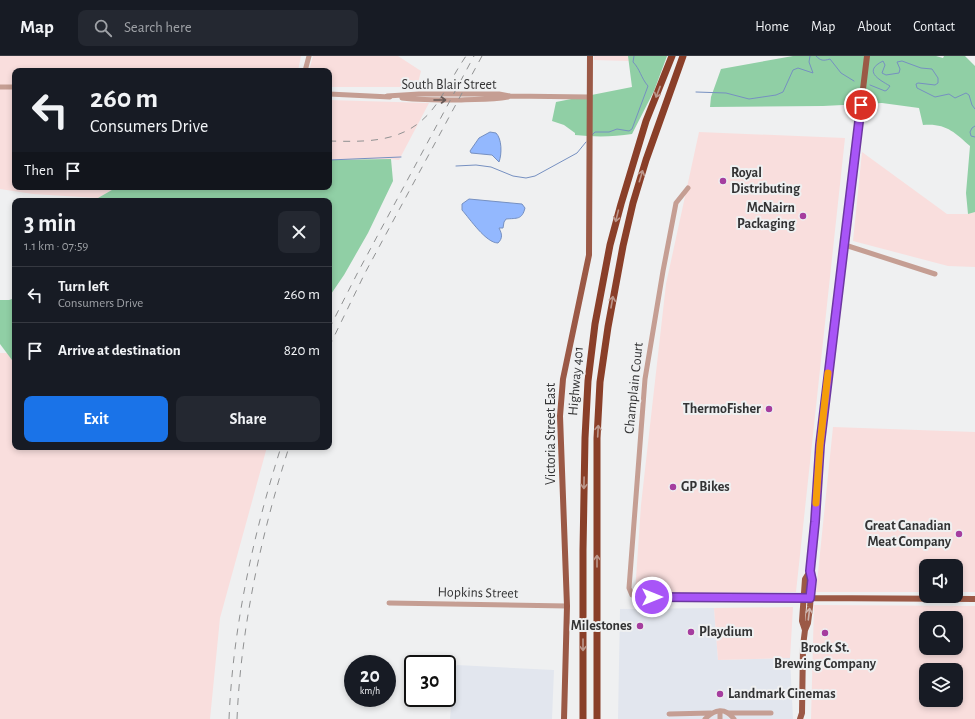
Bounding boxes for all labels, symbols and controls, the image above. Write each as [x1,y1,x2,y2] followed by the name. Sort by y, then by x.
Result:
[78,10,358,46] search box
[92,17,114,39] icon: search
[20,18,54,37] text: Map
[124,20,192,35] text: Search here
[755,20,789,34] text: Home
[811,20,835,34] text: Map
[857,20,891,34] text: About
[913,20,955,34] text: Contact
[401,78,497,92] street label: South Blair Street
[24,84,76,136] icon: left
[90,85,158,113] text: 260 m
[653,86,661,98] one-way arrow
[844,88,878,122] pin
[850,94,872,116] icon: arrive
[433,96,446,104] one-way arrow
[90,118,208,136] text: Consumers Drive
[62,160,84,182] icon: arrive
[24,163,54,178] text: Then
[731,166,801,196] place label: Royal Distributing
[638,169,645,182] one-way arrow
[718,176,728,186] marker: Royal Distributing
[737,201,796,231] place label: McNairn Packaging
[613,209,621,222] one-way arrow
[278,211,320,253] button: close
[798,211,808,221] marker: McNairn Packaging
[24,212,76,236] text: 3 min
[24,240,88,253] text: 1.1 km · 07:59
[58,279,109,294] text: Turn left
[24,284,46,306] icon: left
[284,287,320,302] text: 260 m
[609,296,617,309] one-way arrow
[58,297,143,310] text: Consumers Drive
[24,340,46,362] icon: arrive
[622,341,646,434] street label: Champlain Court
[58,343,181,358] text: Arrive at destination
[284,343,320,358] text: 820 m
[566,346,586,416] street label: Highway 401
[544,382,558,485] street label: Victoria Street East
[24,396,168,442] button: Exit
[176,396,320,442] button: Share
[683,402,761,416] place label: ThermoFisher
[764,404,774,414] marker: ThermoFisher
[594,425,601,438] one-way arrow
[580,476,588,489] one-way arrow
[681,480,730,494] place label: GP Bikes
[668,482,678,492] marker: GP Bikes
[865,519,952,549] place label: Great Canadian Meat Company
[954,529,964,539] marker: Great Canadian Meat Company
[593,555,601,568] one-way arrow
[919,559,963,707] map controls
[919,559,963,603] button: sound
[631,576,673,618] position arrow
[438,585,519,601] street label: Hopkins Street
[805,608,813,621] one-way arrow
[919,611,963,655] button: search
[571,619,632,633] place label: Milestones
[635,621,645,631] marker: Milestones
[699,625,753,639] place label: Playdium
[686,627,696,637] marker: Playdium
[820,628,830,638] marker: Brock St. Brewing Company
[579,638,587,651] one-way arrow
[774,641,877,671] place label: Brock St. Brewing Company
[404,655,456,707] speed limit sign: 30
[919,663,963,707] button: layers
[360,666,380,686] text: 20
[360,686,380,696] text: km/h
[728,687,836,701] place label: Landmark Cinemas
[715,689,725,699] marker: Landmark Cinemas

